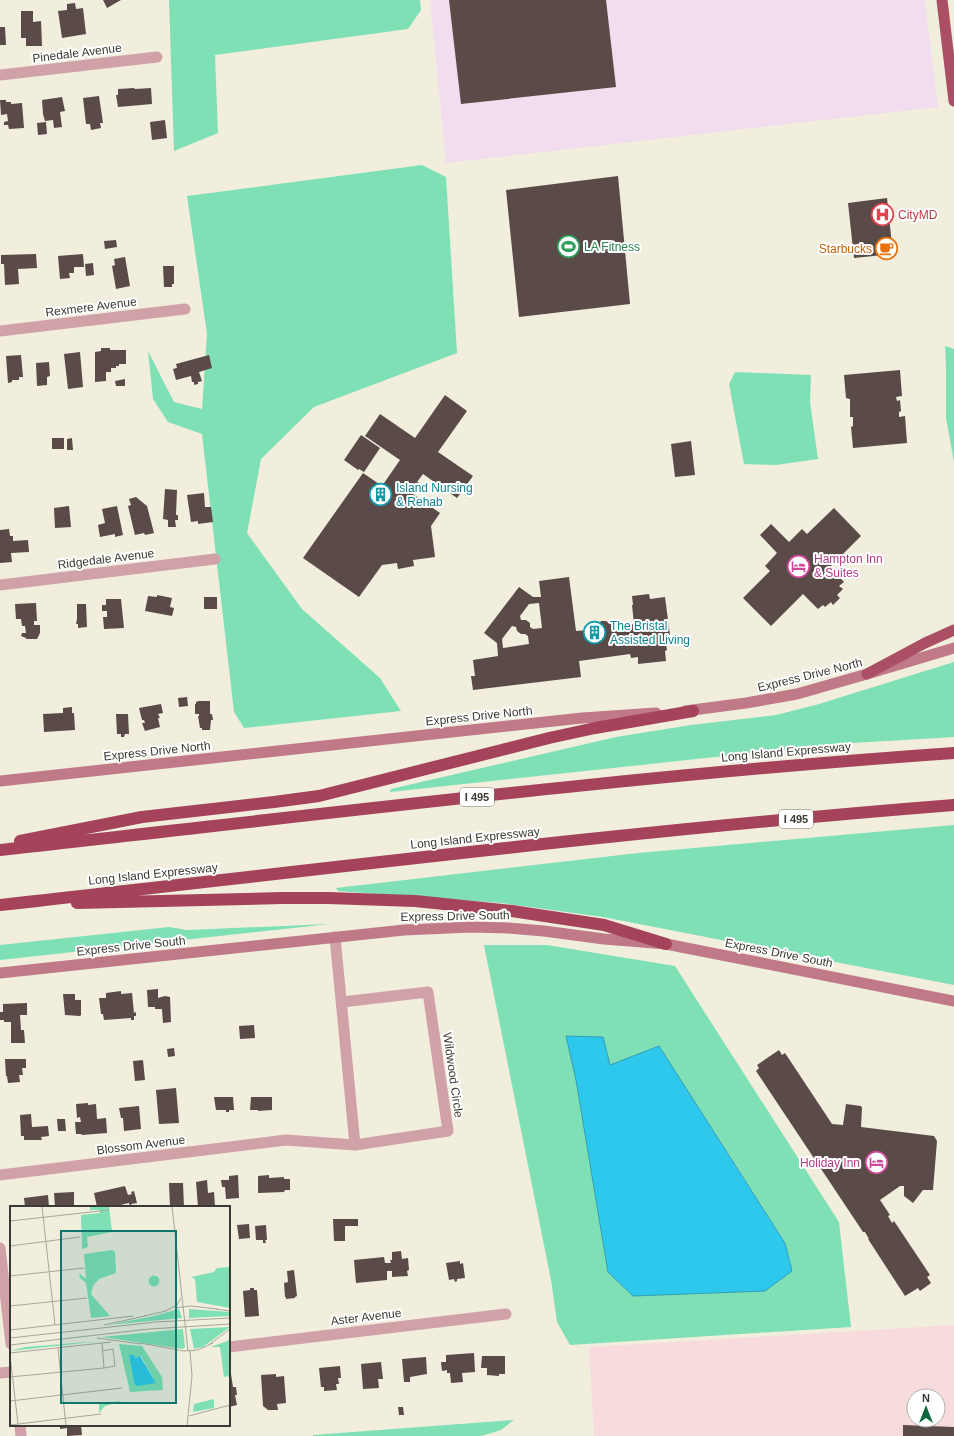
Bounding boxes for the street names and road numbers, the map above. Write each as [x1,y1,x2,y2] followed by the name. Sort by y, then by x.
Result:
[32,41,123,65] street label: Pinedale Avenue
[45,294,138,320] street label: Rexmere Avenue
[57,546,155,572] street label: Ridgedale Avenue
[756,655,864,695] street label: Express Drive North
[425,703,533,729] street label: Express Drive North
[103,738,211,764] street label: Express Drive North
[721,739,851,765] street label: Long Island Expressway
[460,788,494,806] road number: I 495
[779,810,813,828] road number: I 495
[410,824,540,852] street label: Long Island Expressway
[88,860,218,888] street label: Long Island Expressway
[400,908,510,924] street label: Express Drive South
[76,933,186,959] street label: Express Drive South
[724,936,834,970] street label: Express Drive South
[440,1031,466,1119] street label: Wildwood Circle
[96,1133,186,1157] street label: Blossom Avenue
[330,1306,402,1328] street label: Aster Avenue

